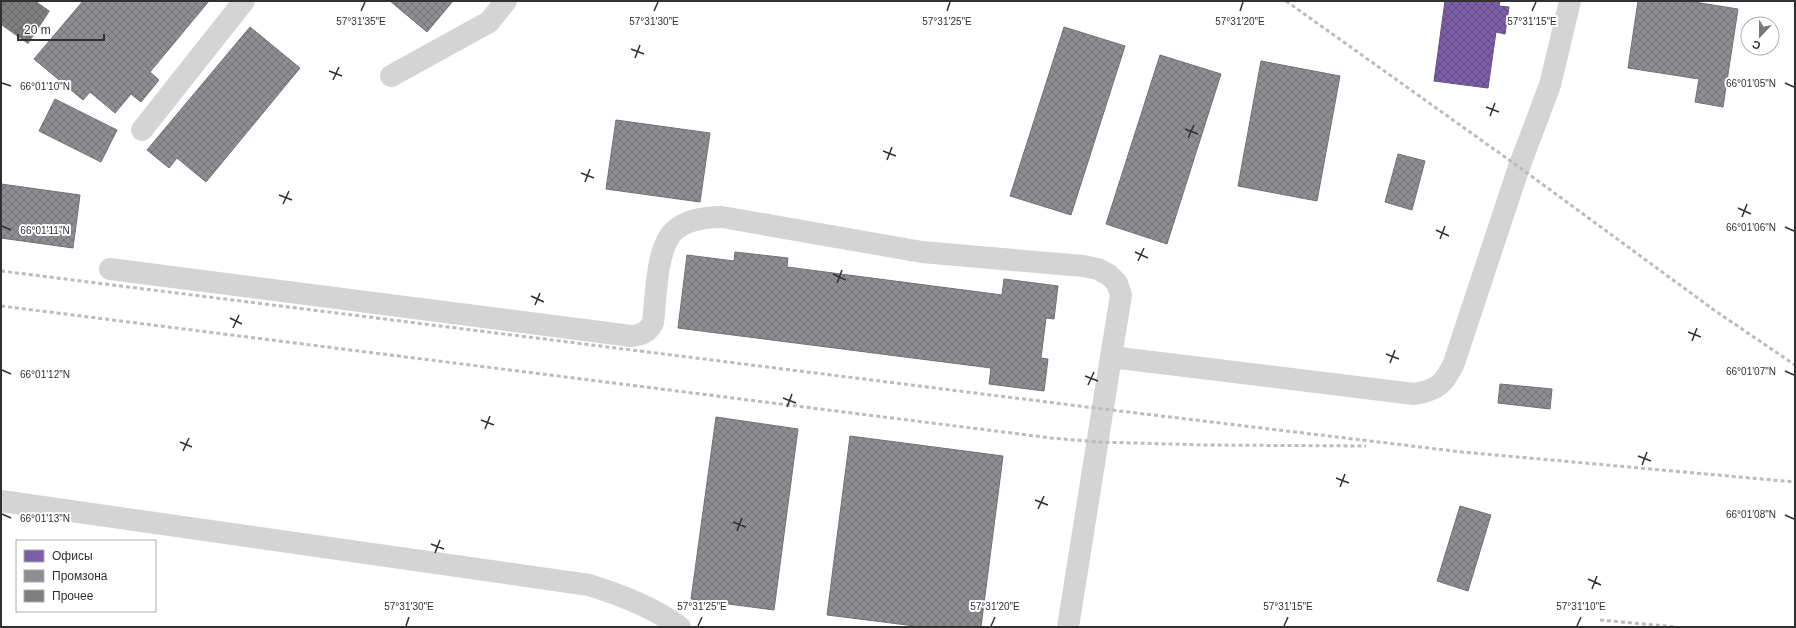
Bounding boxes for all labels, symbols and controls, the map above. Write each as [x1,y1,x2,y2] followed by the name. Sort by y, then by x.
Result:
[18,16,104,42] scale bar
[336,16,386,27] text: 57°31'35"E
[629,16,679,27] text: 57°31'30"E
[922,16,972,27] text: 57°31'25"E
[1215,16,1265,27] text: 57°31'20"E
[1507,16,1557,27] text: 57°31'15"E
[1740,16,1780,56] north arrow
[24,23,51,37] text: 20 m
[1750,38,1762,52] text: С
[1726,78,1776,89] text: 66°01'05"N
[20,81,70,92] text: 66°01'10"N
[1726,222,1776,233] text: 66°01'06"N
[20,225,70,236] text: 66°01'11"N
[1726,366,1776,377] text: 66°01'07"N
[20,369,70,380] text: 66°01'12"N
[1726,509,1776,520] text: 66°01'08"N
[20,513,70,524] text: 66°01'13"N
[16,540,156,612] legend
[52,549,93,563] text: Офисы
[52,569,108,583] text: Промзона
[52,589,94,603] text: Прочее
[384,601,434,612] text: 57°31'30"E
[677,601,727,612] text: 57°31'25"E
[970,601,1020,612] text: 57°31'20"E
[1263,601,1313,612] text: 57°31'15"E
[1556,601,1606,612] text: 57°31'10"E

